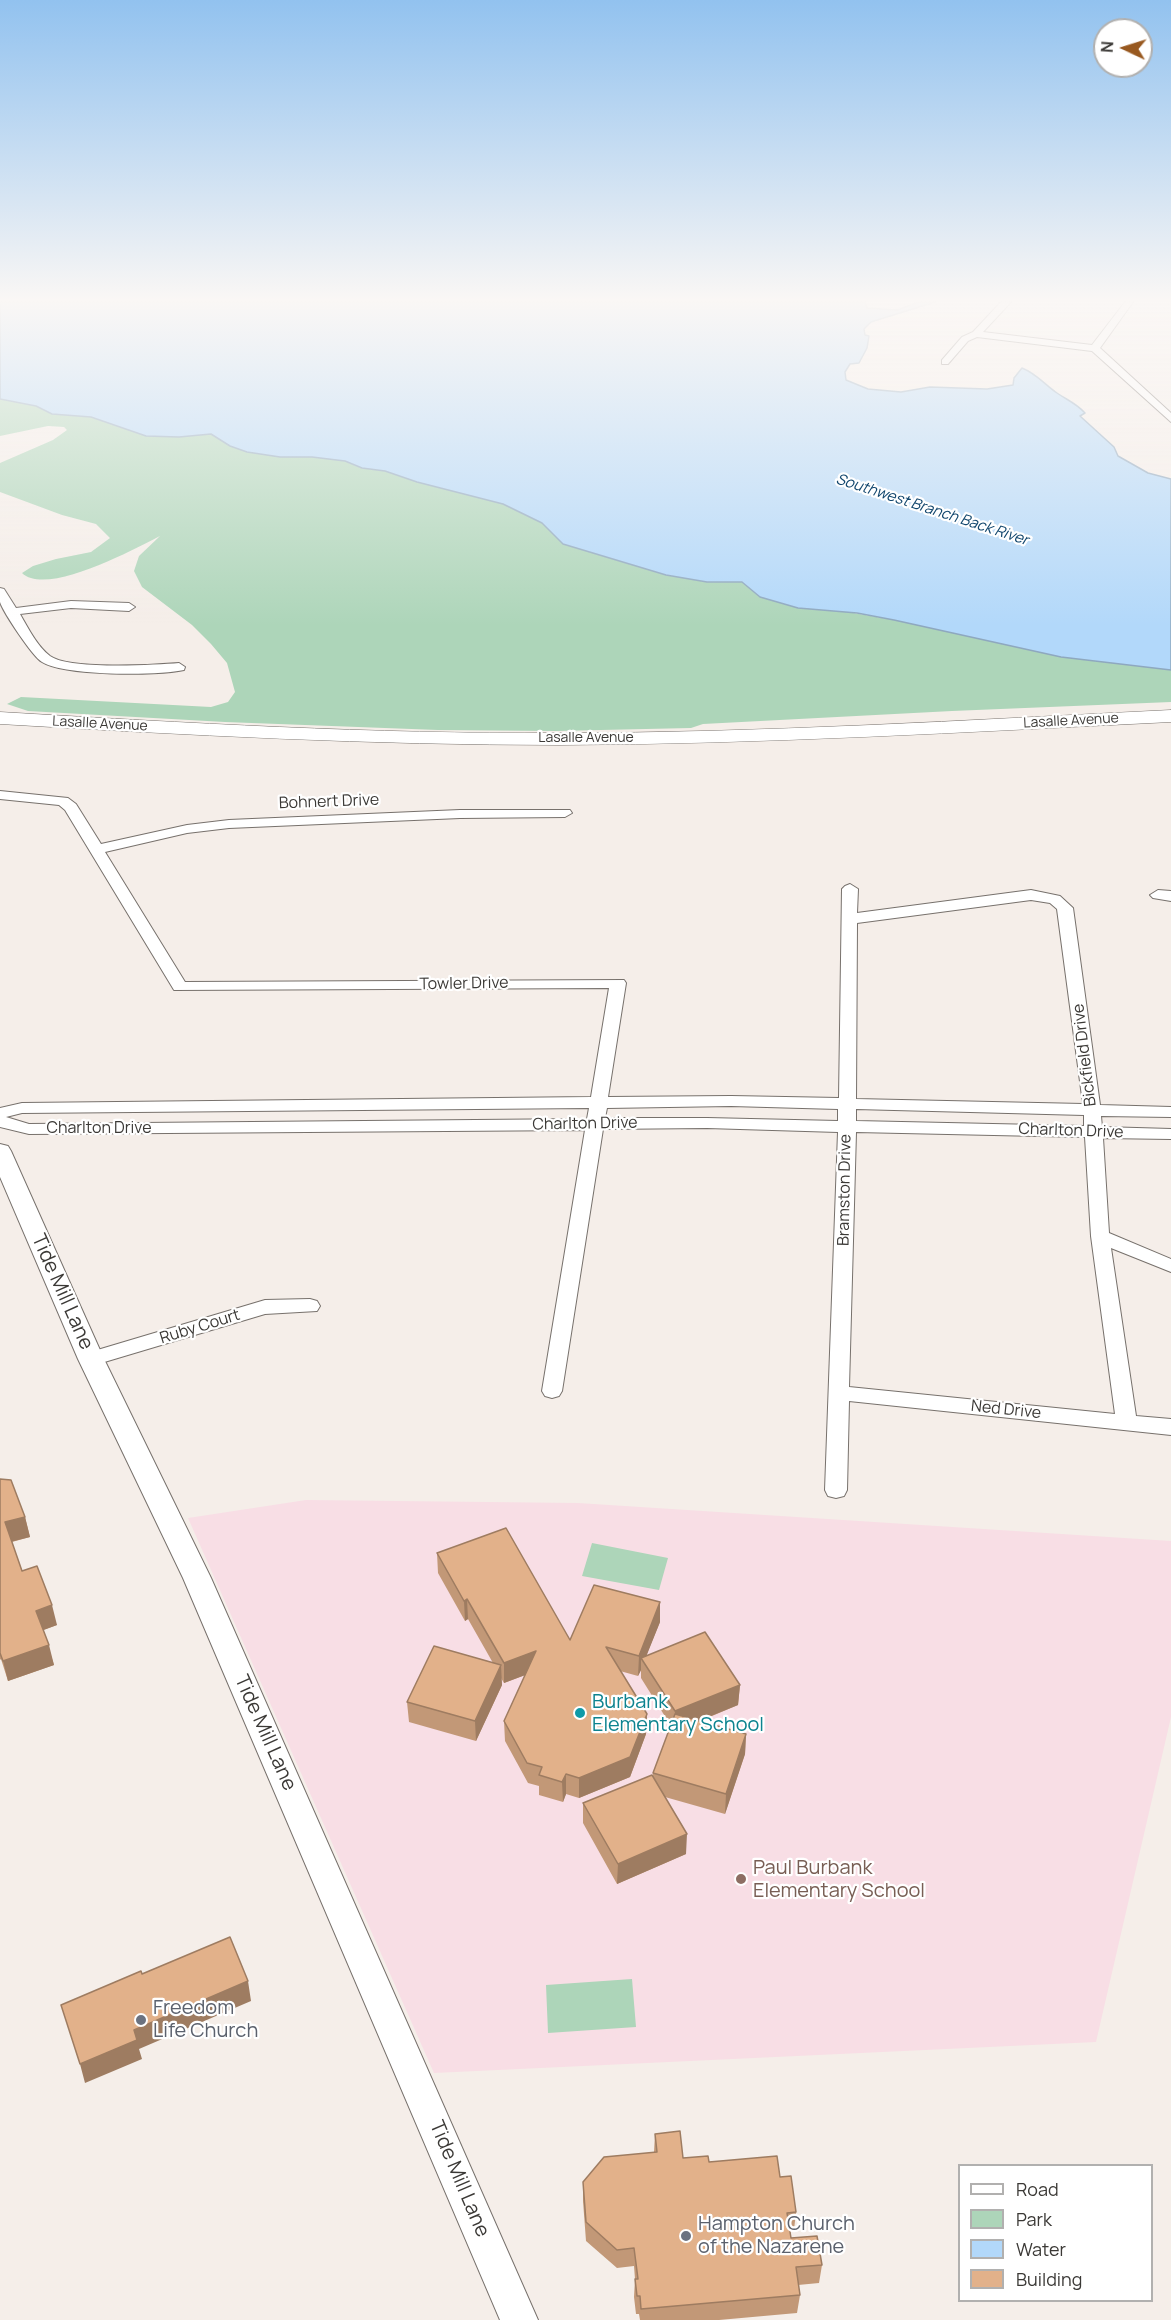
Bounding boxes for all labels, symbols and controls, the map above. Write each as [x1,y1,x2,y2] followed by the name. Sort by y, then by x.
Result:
[1093,18,1153,78] north arrow
[1096,40,1118,53] text: N
[834,470,1030,550] water label: Southwest Branch Back River
[1023,710,1119,732] street label: Lasalle Avenue
[52,713,148,735] street label: Lasalle Avenue
[538,730,634,746] street label: Lasalle Avenue
[279,791,379,813] street label: Bohnert Drive
[419,974,509,994] street label: Towler Drive
[1069,1003,1101,1107] street label: Bickfield Drive
[532,1113,638,1135] street label: Charlton Drive
[46,1119,152,1139] street label: Charlton Drive
[1018,1120,1124,1142] street label: Charlton Drive
[834,1134,856,1246] street label: Bramston Drive
[26,1231,98,1353] street label: Tide Mill Lane
[158,1306,242,1348] street label: Ruby Court
[970,1397,1042,1423] street label: Ned Drive
[229,1672,301,1794] street label: Tide Mill Lane
[592,1690,764,1737] place label: Burbank Elementary School
[573,1706,587,1720] marker: Burbank Elementary School
[753,1856,925,1903] place label: Paul Burbank Elementary School
[734,1872,748,1886] marker: Paul Burbank Elementary School
[153,1996,258,2043] place label: Freedom Life Church
[134,2013,148,2027] marker: Freedom Life Church
[424,2117,494,2241] street label: Tide Mill Lane
[958,2164,1153,2302] legend
[1016,2177,1059,2201] text: Road
[1016,2207,1052,2231] text: Park
[698,2212,855,2259] place label: Hampton Church of the Nazarene
[679,2229,693,2243] marker: Hampton Church of the Nazarene
[1016,2237,1066,2261] text: Water
[1016,2267,1082,2291] text: Building

